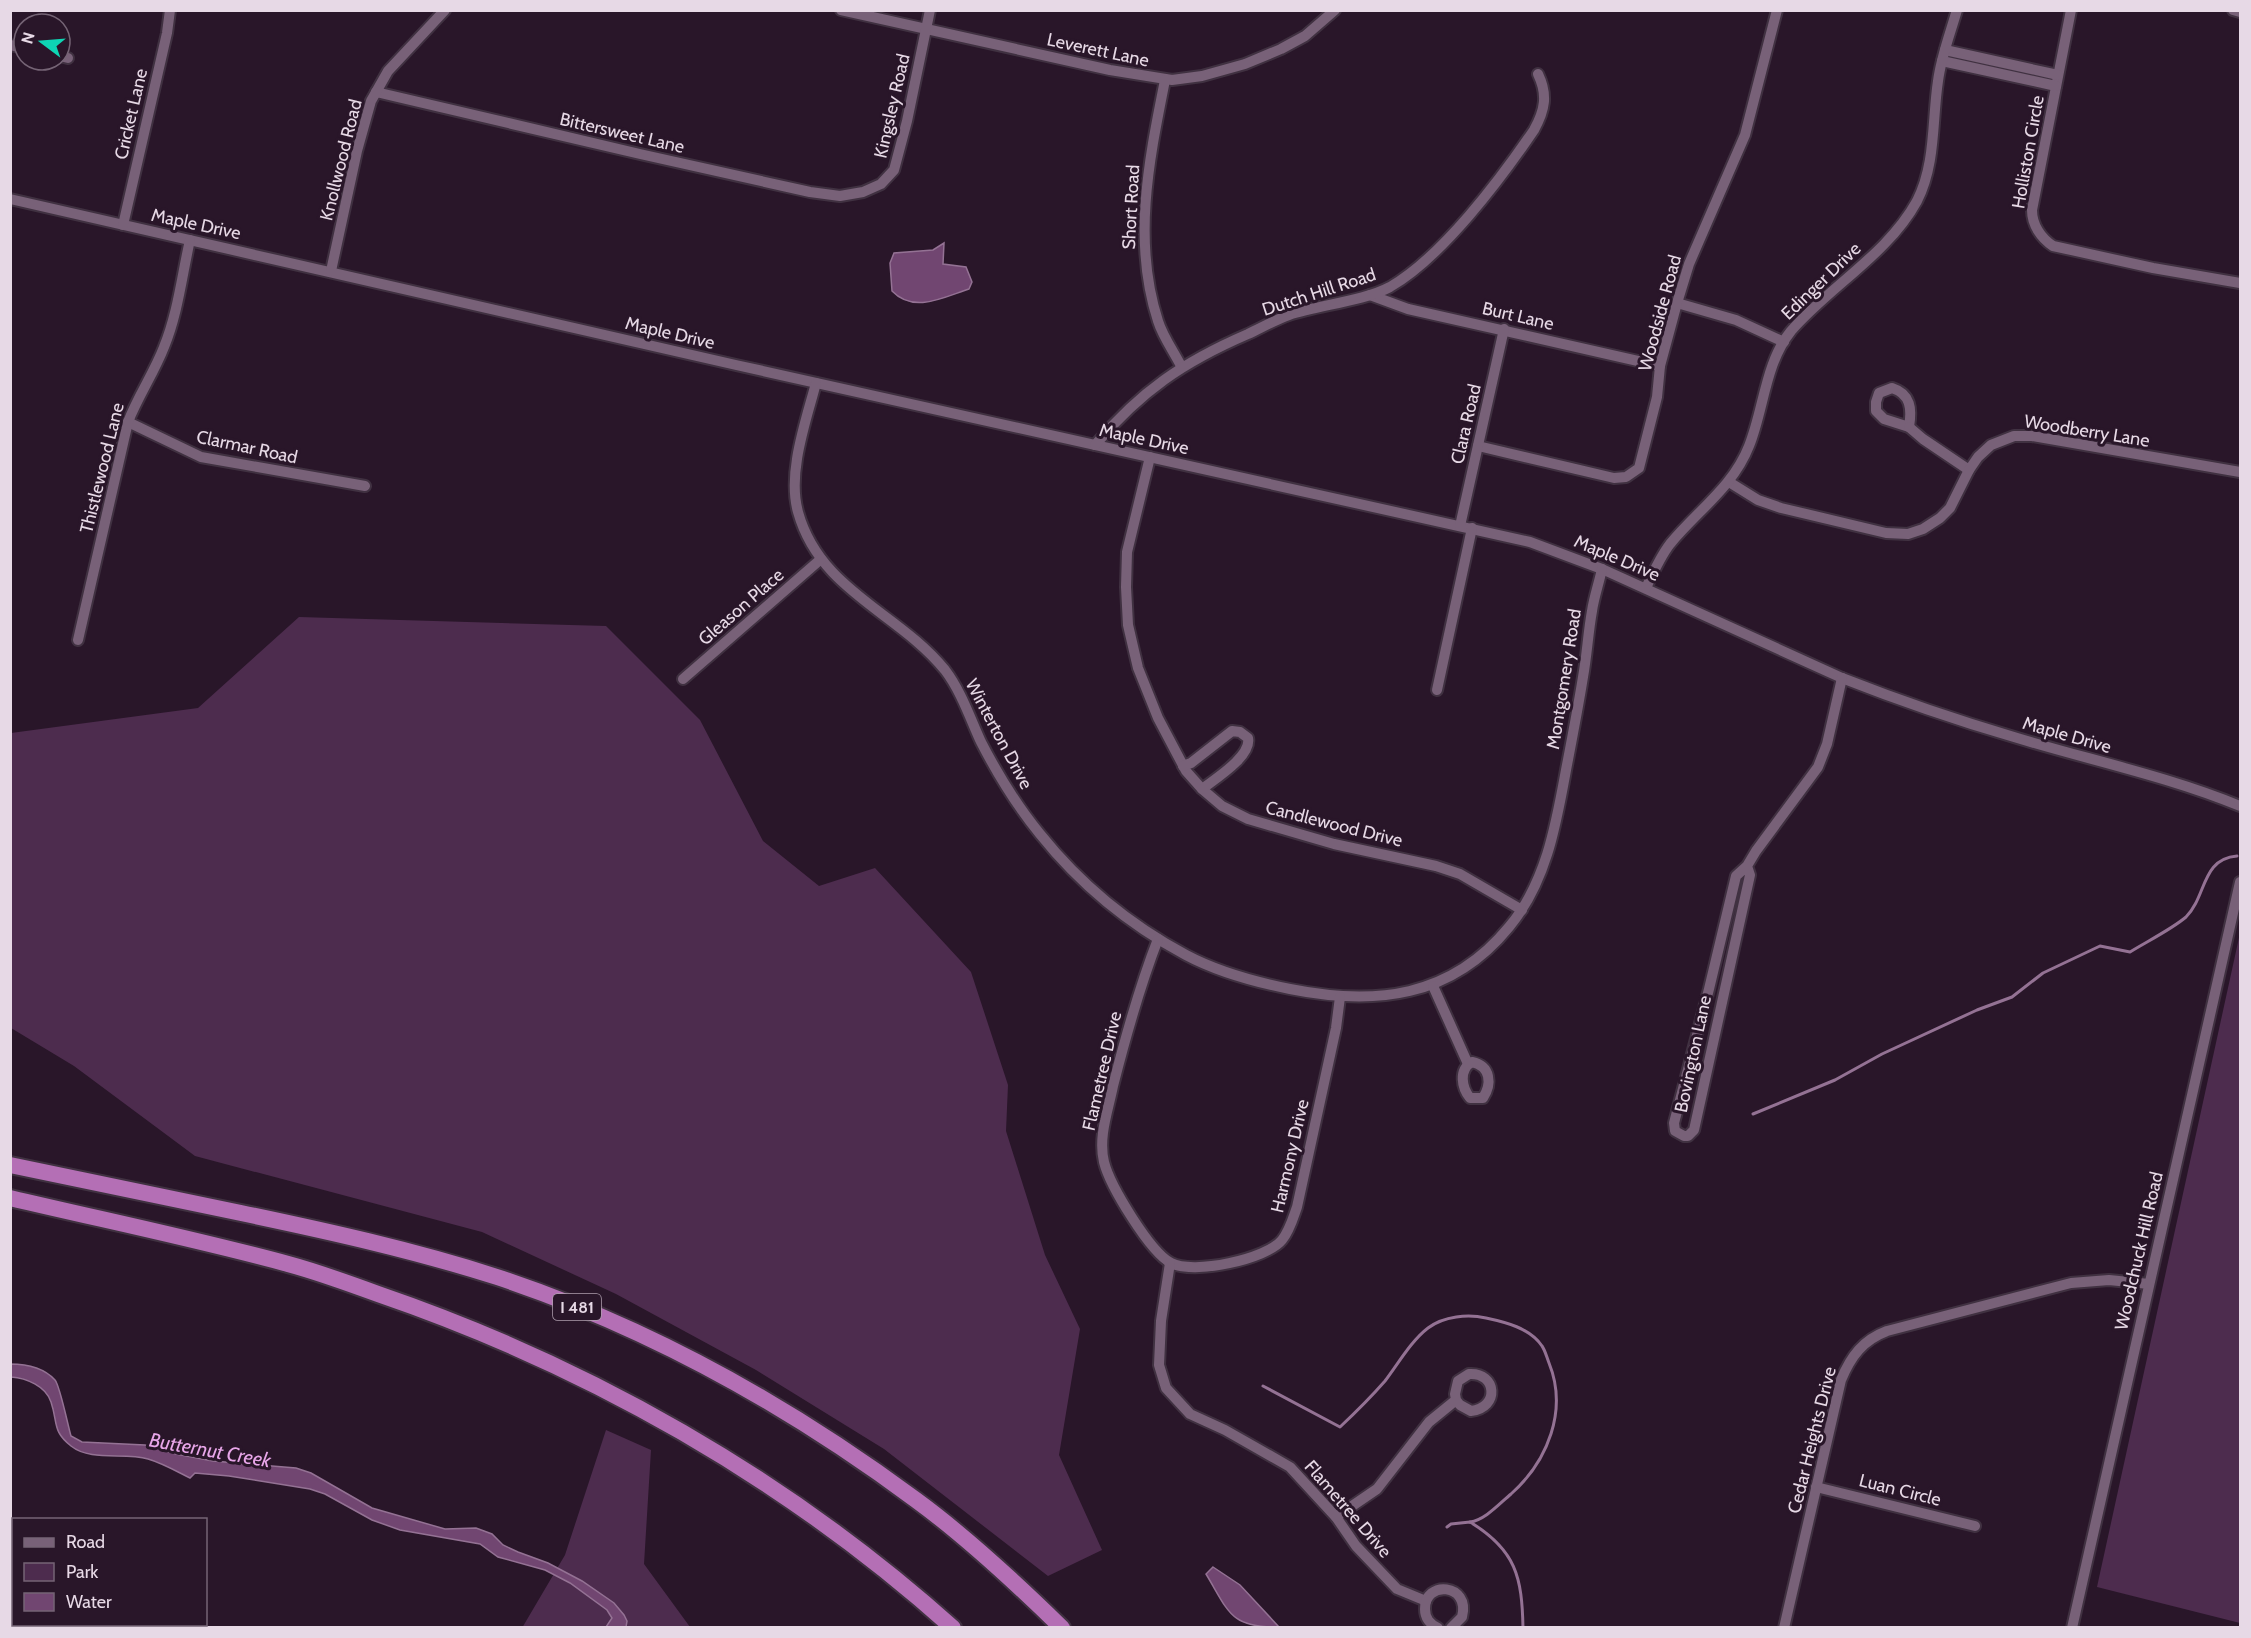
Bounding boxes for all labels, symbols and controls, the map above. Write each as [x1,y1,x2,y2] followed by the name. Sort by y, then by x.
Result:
[12,12,72,72] north arrow
[1045,28,1151,72] street label: Leverett Lane
[17,30,39,46] text: N
[869,52,915,160] street label: Kingsley Road
[110,66,152,162] street label: Cricket Lane
[2007,94,2049,210] street label: Holliston Circle
[315,97,367,223] street label: Knollwood Road
[557,108,687,158] street label: Bittersweet Lane
[1118,164,1144,250] street label: Short Road
[149,204,243,244] street label: Maple Drive
[1777,238,1865,324] street label: Edinger Drive
[1634,252,1686,374] street label: Woodside Road
[1259,263,1379,321] street label: Dutch Hill Road
[1480,297,1556,335] street label: Burt Lane
[623,312,717,354] street label: Maple Drive
[1446,382,1486,466] street label: Clara Road
[75,400,129,536] street label: Thistlewood Lane
[2023,410,2151,452] street label: Woodberry Lane
[1097,419,1191,459] street label: Maple Drive
[194,426,300,468] street label: Clarmar Road
[1571,530,1663,586] street label: Maple Drive
[694,564,788,650] street label: Gleason Place
[1542,607,1586,751] street label: Montgomery Road
[961,675,1037,793] street label: Winterton Drive
[2020,712,2114,758] street label: Maple Drive
[1263,796,1405,852] street label: Candlewood Drive
[1670,993,1716,1115] street label: Bovington Lane
[1078,1009,1126,1133] street label: Flametree Drive
[1266,1097,1314,1215] street label: Harmony Drive
[2110,1170,2168,1332] street label: Woodchuck Hill Road
[553,1294,601,1320] road number: I 481
[1783,1364,1841,1516] street label: Cedar Heights Drive
[147,1428,274,1473] water label: Butternut Creek
[1300,1456,1396,1562] street label: Flametree Drive
[1857,1469,1943,1511] street label: Luan Circle
[12,1518,207,1626] legend
[66,1531,105,1553] text: Road
[66,1561,99,1583] text: Park
[66,1591,112,1613] text: Water

